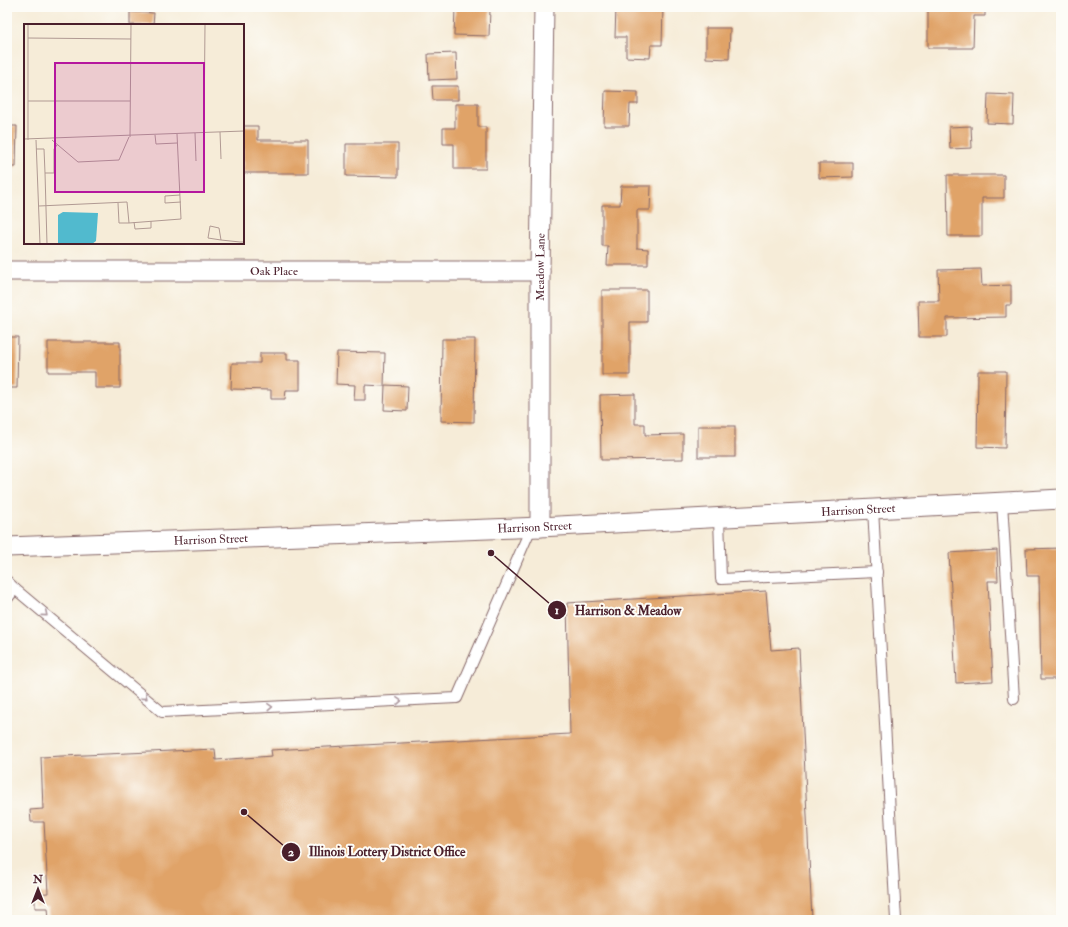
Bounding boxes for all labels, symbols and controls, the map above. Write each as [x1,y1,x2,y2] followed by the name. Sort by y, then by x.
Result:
[24,24,244,244] inset map
[532,233,548,301] street label: Meadow Lane
[250,264,298,279] street label: Oak Place
[821,500,896,519] street label: Harrison Street
[497,518,572,536] street label: Harrison Street
[173,530,248,548] street label: Harrison Street
[547,597,690,622] callout: Harrison & Meadow
[555,603,559,618] text: 1
[575,603,682,619] text: Harrison & Meadow
[40,610,47,617] one-way arrow
[140,693,148,700] one-way arrow
[396,696,402,705] one-way arrow
[267,702,273,711] one-way arrow
[281,839,473,864] callout: Illinois Lottery District Office
[309,844,466,861] text: Illinois Lottery District Office
[288,845,294,860] text: 2
[18,869,58,909] north arrow
[32,873,44,886] text: N

